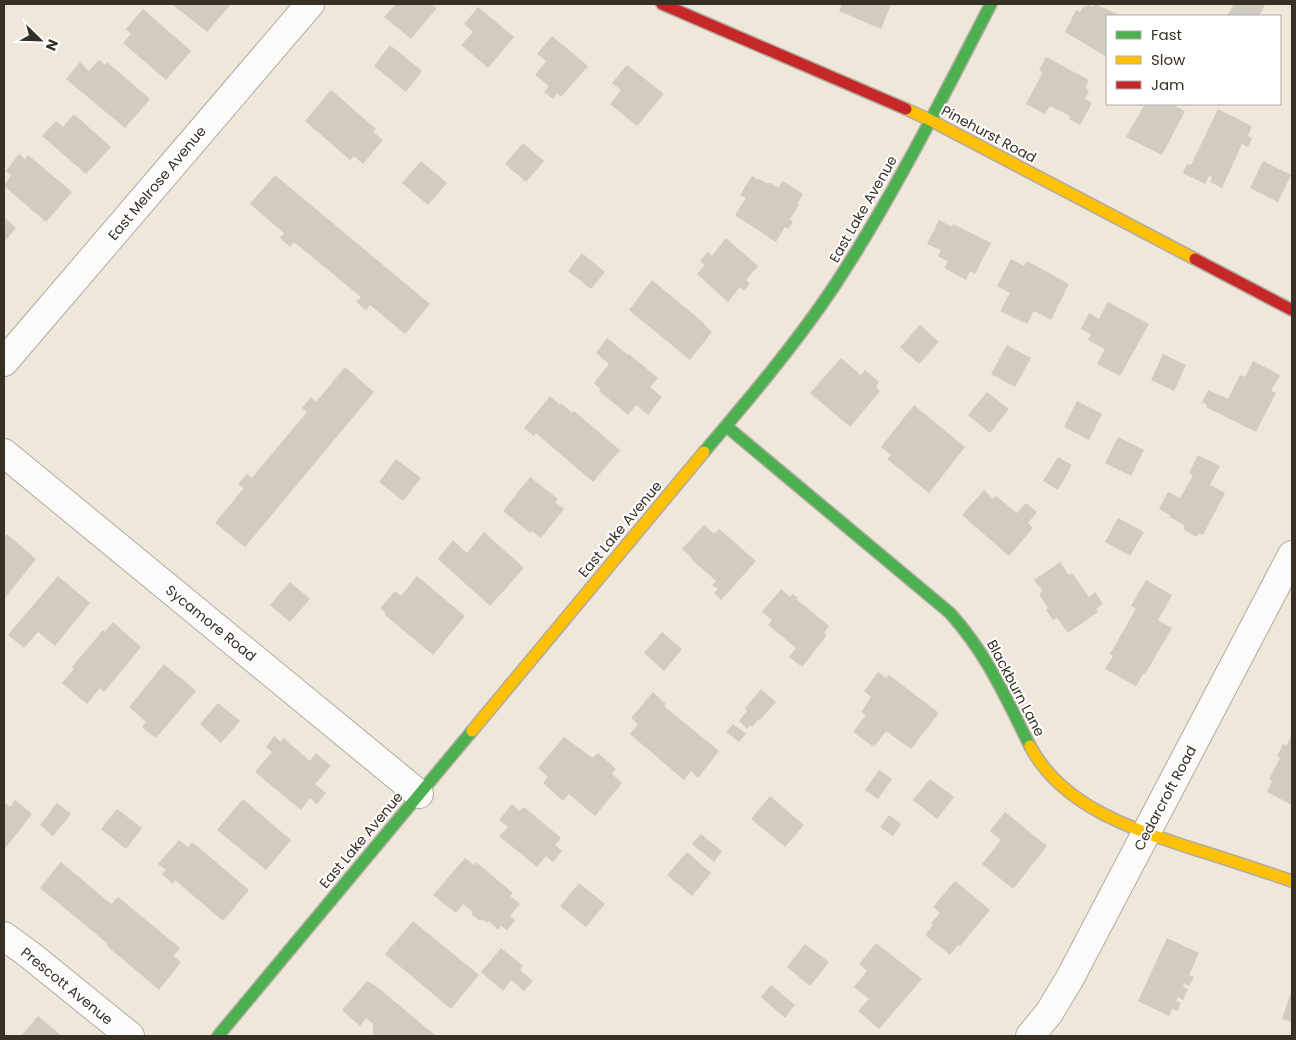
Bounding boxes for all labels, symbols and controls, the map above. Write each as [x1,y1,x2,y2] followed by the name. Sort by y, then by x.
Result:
[15,15,65,65] north arrow
[1106,15,1281,105] legend
[1151,24,1182,45] text: Fast
[41,36,63,54] text: N
[1151,49,1186,70] text: Slow
[1151,74,1185,95] text: Jam
[938,101,1040,167] street label: Pinehurst Road
[103,121,211,244] street label: East Melrose Avenue
[824,152,902,266] street label: East Lake Avenue
[574,476,667,582] street label: East Lake Avenue
[161,580,261,666] street label: Sycamore Road
[982,636,1050,740] street label: Blackburn Lane
[1129,742,1201,854] street label: Cedarcroft Road
[315,787,408,893] street label: East Lake Avenue
[17,943,118,1030] street label: Prescott Avenue

